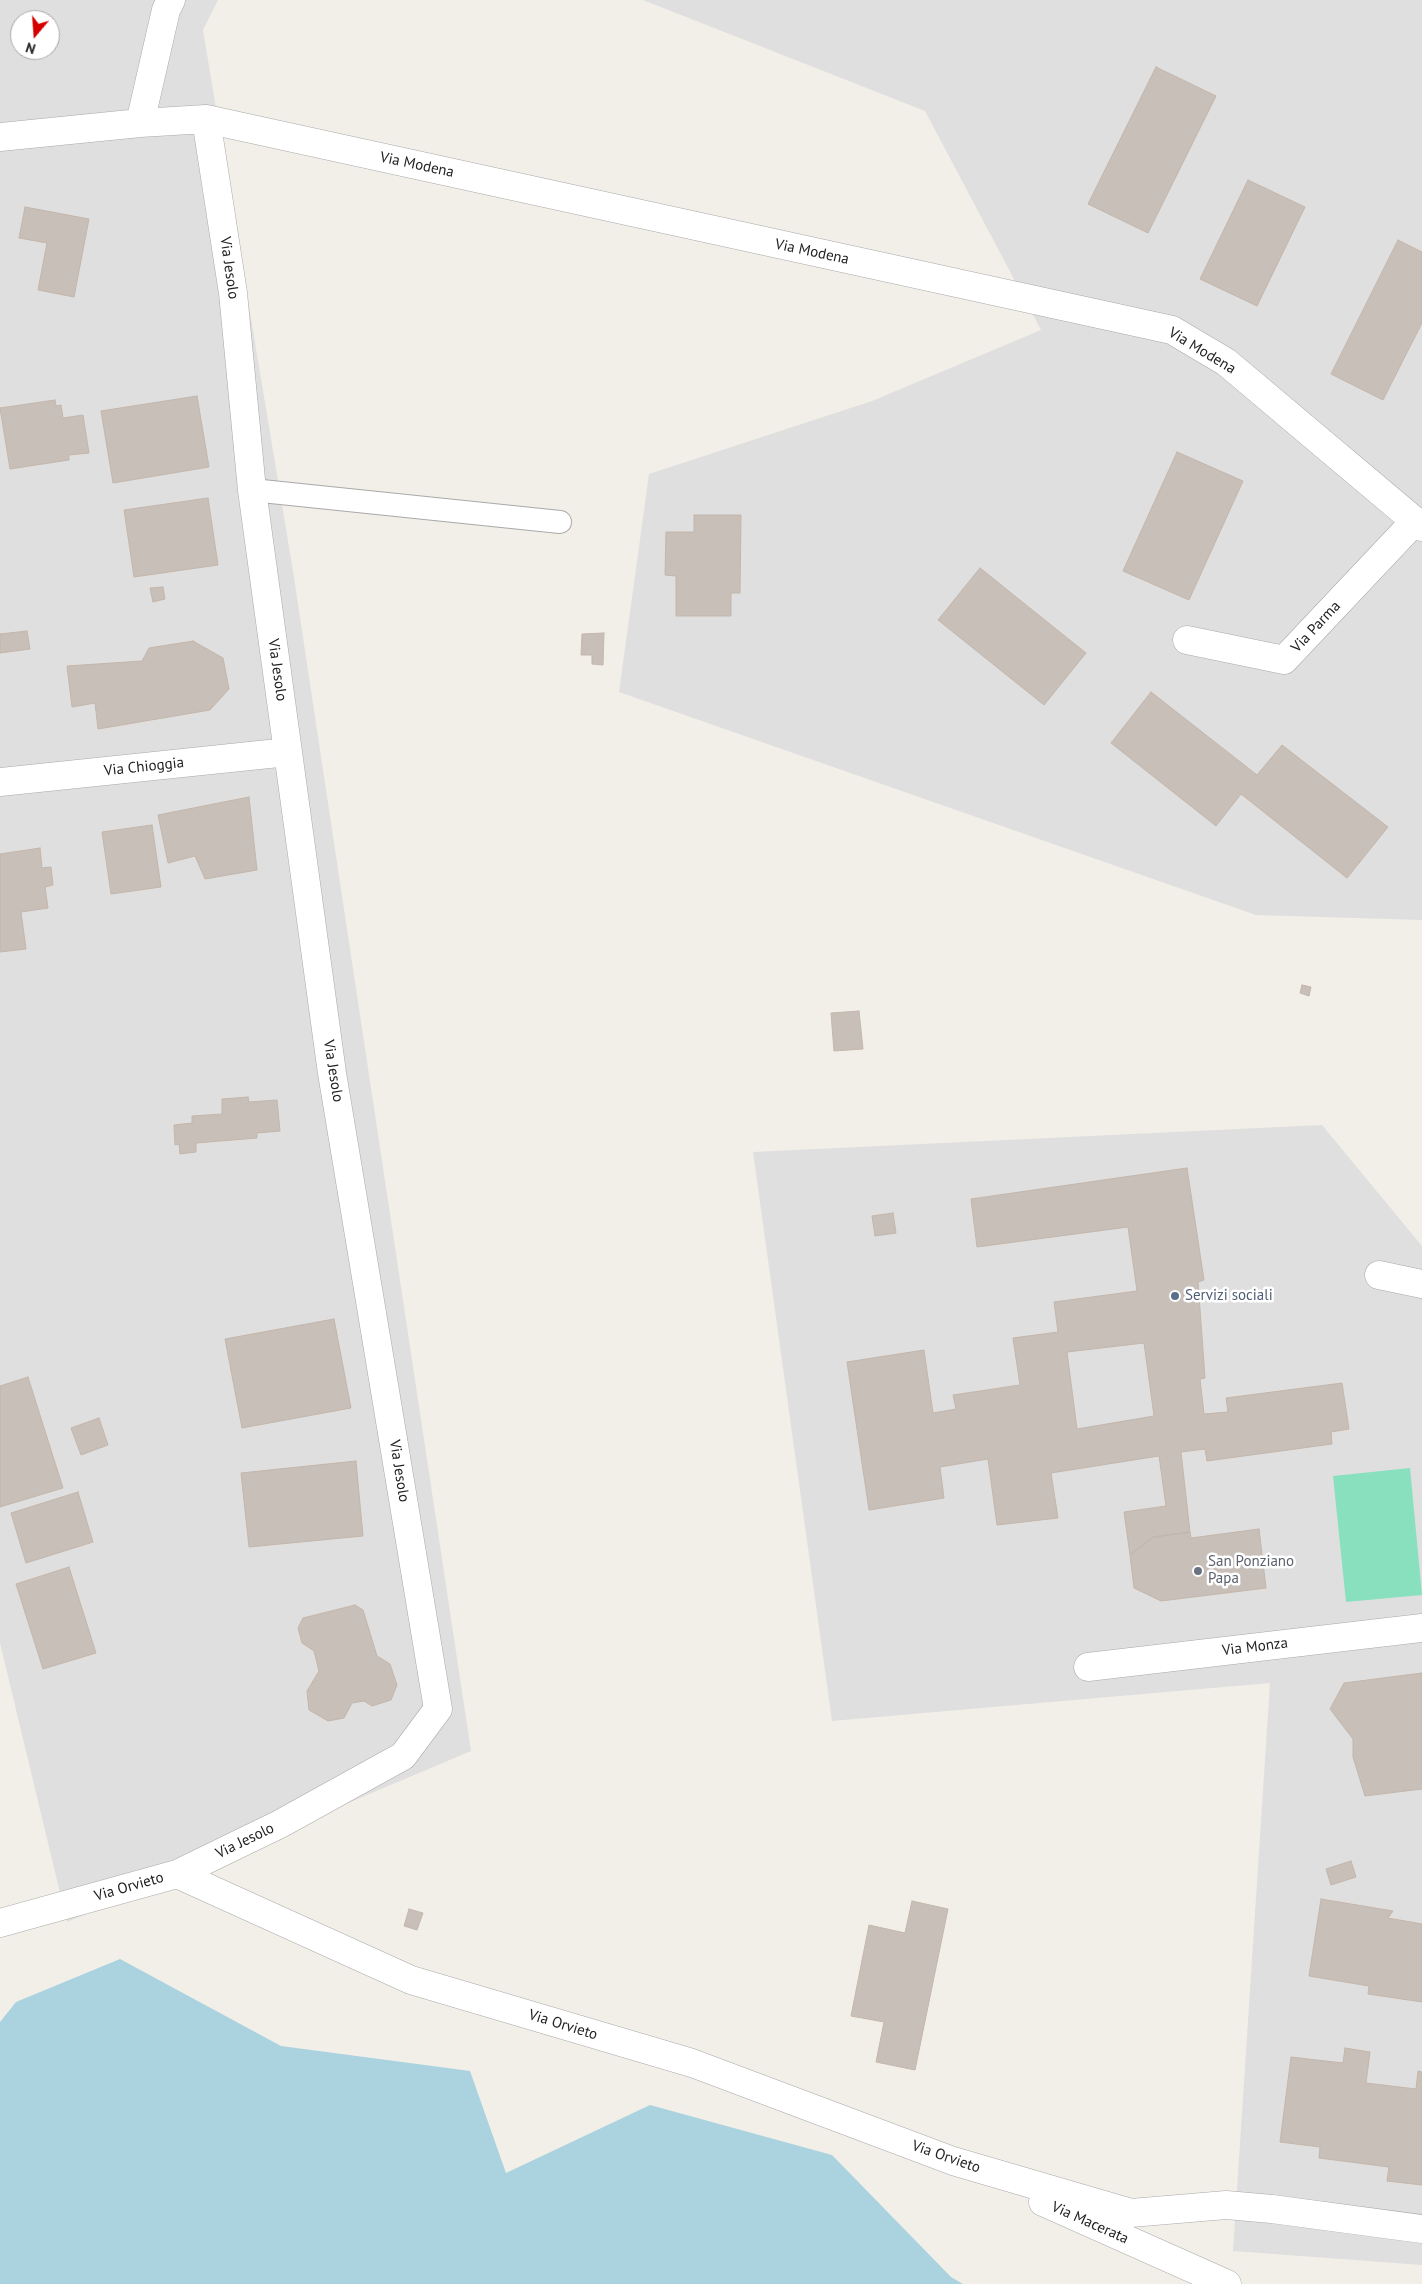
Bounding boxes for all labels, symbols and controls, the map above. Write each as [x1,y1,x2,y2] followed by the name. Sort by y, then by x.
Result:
[10,10,60,60] north arrow
[24,38,38,58] text: N
[378,148,456,182] street label: Via Modena
[773,235,851,269] street label: Via Modena
[216,236,242,300] street label: Via Jesolo
[1165,324,1239,378] street label: Via Modena
[1288,597,1344,657] street label: Via Parma
[264,638,290,702] street label: Via Jesolo
[103,754,185,780] street label: Via Chioggia
[319,1039,347,1103] street label: Via Jesolo
[1185,1287,1273,1305] place label: Servizi sociali
[1169,1290,1181,1302] marker: Servizi sociali
[385,1439,413,1503] street label: Via Jesolo
[1208,1553,1294,1588] place label: San Ponziano Papa
[1192,1565,1204,1577] marker: San Ponziano Papa
[1221,1634,1289,1660] street label: Via Monza
[213,1819,277,1863] street label: Via Jesolo
[92,1869,166,1905] street label: Via Orvieto
[526,2006,600,2044] street label: Via Orvieto
[909,2137,983,2177] street label: Via Orvieto
[1049,2198,1131,2248] street label: Via Macerata

